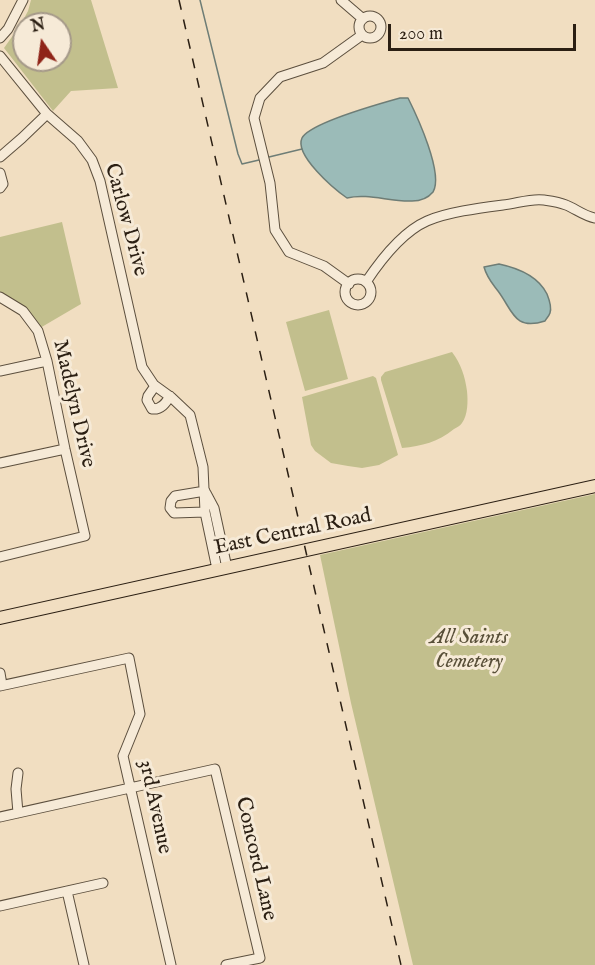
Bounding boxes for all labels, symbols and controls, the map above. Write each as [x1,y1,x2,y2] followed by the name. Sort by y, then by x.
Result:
[12,12,72,72] north arrow
[391,12,578,50] scale bar
[29,15,47,38] text: N
[399,23,443,46] text: 200 m
[98,161,152,279] street label: Carlow Drive
[46,338,100,470] street label: Madelyn Drive
[212,504,374,562] street label: East Central Road
[430,626,508,676] park label: All Saints Cemetery
[132,758,176,856] street label: 3rd Avenue
[229,795,281,923] street label: Concord Lane

